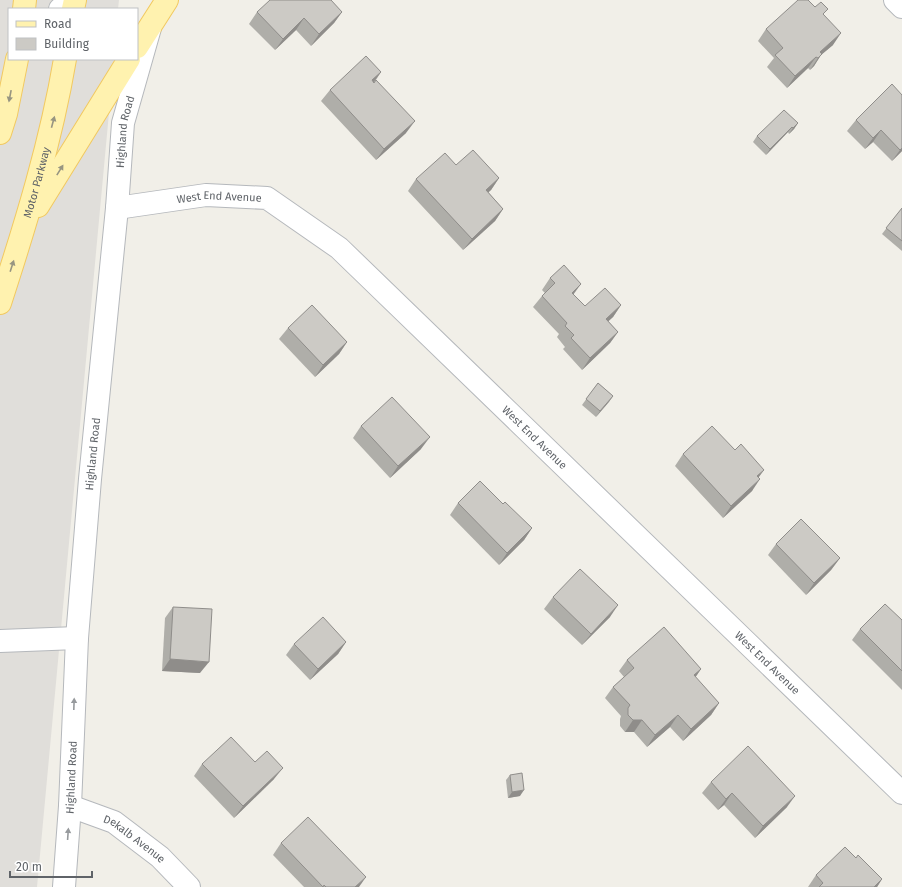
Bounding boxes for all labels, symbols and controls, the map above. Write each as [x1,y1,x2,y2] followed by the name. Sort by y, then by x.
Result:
[8,8,138,60] legend
[44,17,72,31] text: Road
[44,37,90,51] text: Building
[6,90,12,102] one-way arrow
[113,94,137,168] street label: Highland Road
[50,116,56,128] one-way arrow
[21,145,53,220] street label: Motor Parkway
[56,165,64,175] one-way arrow
[176,188,262,206] street label: West End Avenue
[9,260,15,272] one-way arrow
[499,403,570,472] street label: West End Avenue
[83,417,103,491] street label: Highland Road
[732,628,803,697] street label: West End Avenue
[71,697,77,710] one-way arrow
[63,740,79,814] street label: Highland Road
[102,812,168,865] street label: Dekalb Avenue
[65,828,72,840] one-way arrow
[10,853,92,879] scale bar
[16,860,42,874] text: 20 m

